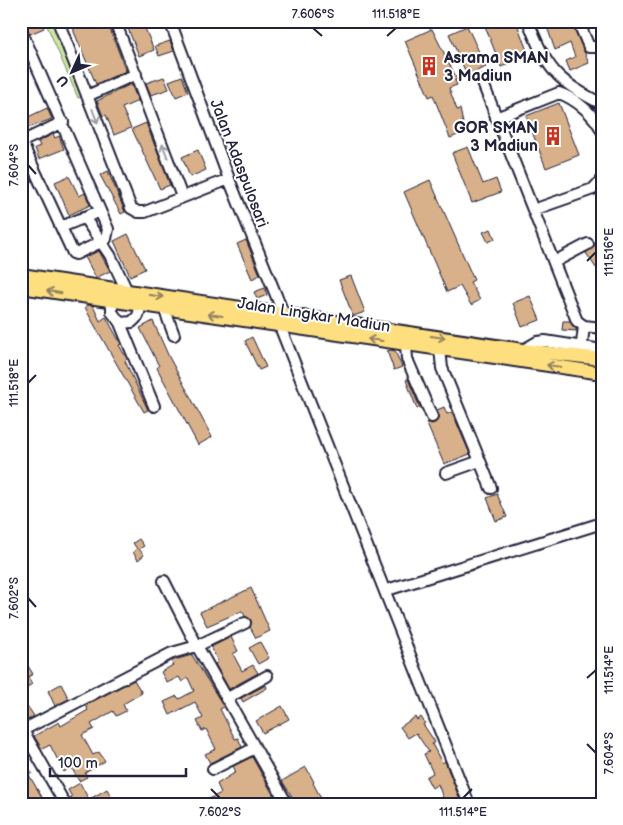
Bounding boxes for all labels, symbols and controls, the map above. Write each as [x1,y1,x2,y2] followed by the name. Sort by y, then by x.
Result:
[292,7,334,22] text: 7.606°S
[372,7,420,22] text: 111.518°E
[48,48,98,98] north arrow
[443,49,549,86] place label: Asrama SMAN 3 Madiun
[418,55,440,77] building icon: Asrama SMAN 3 Madiun
[53,71,73,90] text: U
[205,97,272,230] street label: Jalan Adaspulosari
[91,107,100,123] one-way arrow
[454,119,538,156] place label: GOR SMAN 3 Madiun
[542,125,564,147] building icon: GOR SMAN 3 Madiun
[7,144,22,186] text: 7.604°S
[160,144,169,159] one-way arrow
[602,228,617,276] text: 111.516°E
[46,287,62,297] one-way arrow
[148,291,164,301] one-way arrow
[236,294,392,337] street label: Jalan Lingkar Madiun
[207,310,223,320] one-way arrow
[429,333,445,343] one-way arrow
[368,335,384,345] one-way arrow
[7,359,22,407] text: 111.518°E
[546,360,562,370] one-way arrow
[7,577,22,619] text: 7.602°S
[602,646,617,694] text: 111.514°E
[602,732,617,774] text: 7.604°S
[50,745,186,777] scale bar
[58,754,98,773] text: 100 m
[199,805,241,820] text: 7.602°S
[439,805,487,820] text: 111.514°E

